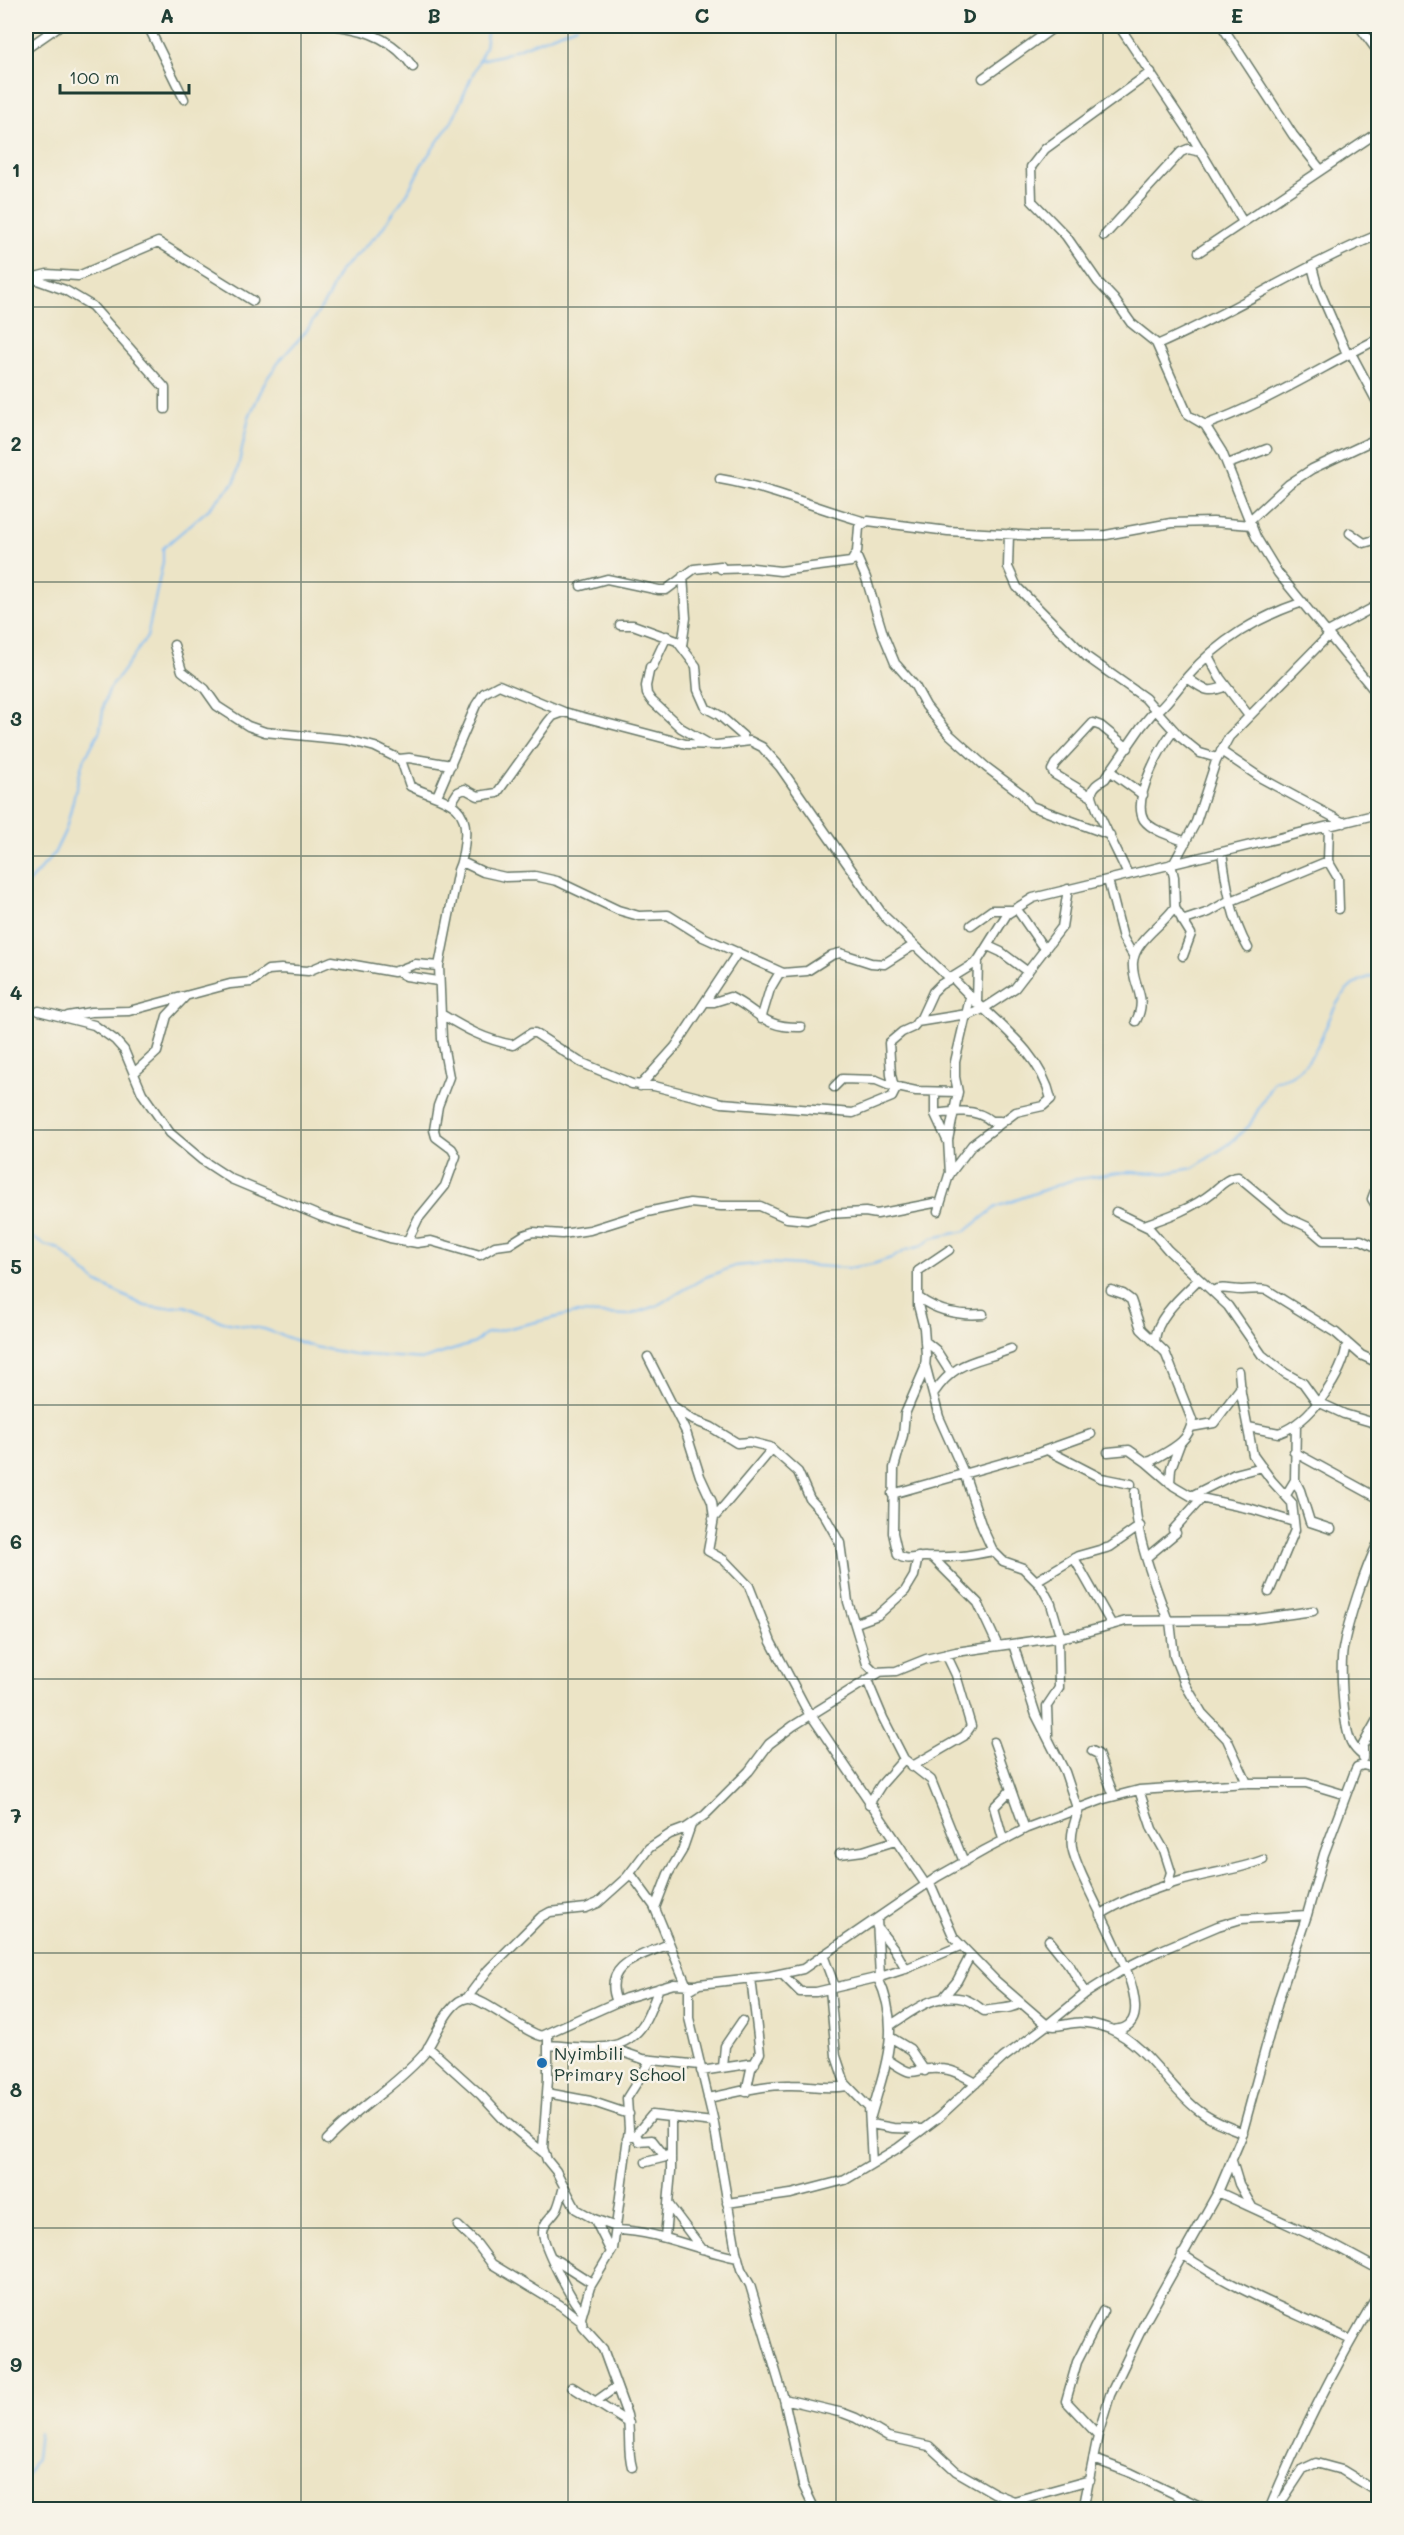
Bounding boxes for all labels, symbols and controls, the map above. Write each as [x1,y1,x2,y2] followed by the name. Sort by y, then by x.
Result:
[160,2,174,28] text: A
[427,2,441,28] text: B
[695,2,710,28] text: C
[963,2,977,28] text: D
[1231,2,1243,28] text: E
[60,57,189,95] scale bar
[69,65,119,89] text: 100 m
[12,156,20,182] text: 1
[10,430,22,456] text: 2
[10,705,22,731] text: 3
[10,979,23,1005] text: 4
[10,1253,22,1279] text: 5
[10,1528,22,1554] text: 6
[10,1802,22,1828] text: 7
[554,2041,686,2086] place label: Nyimbili Primary School
[535,2056,549,2070] marker: Nyimbili Primary School
[10,2076,22,2102] text: 8
[10,2351,22,2377] text: 9

